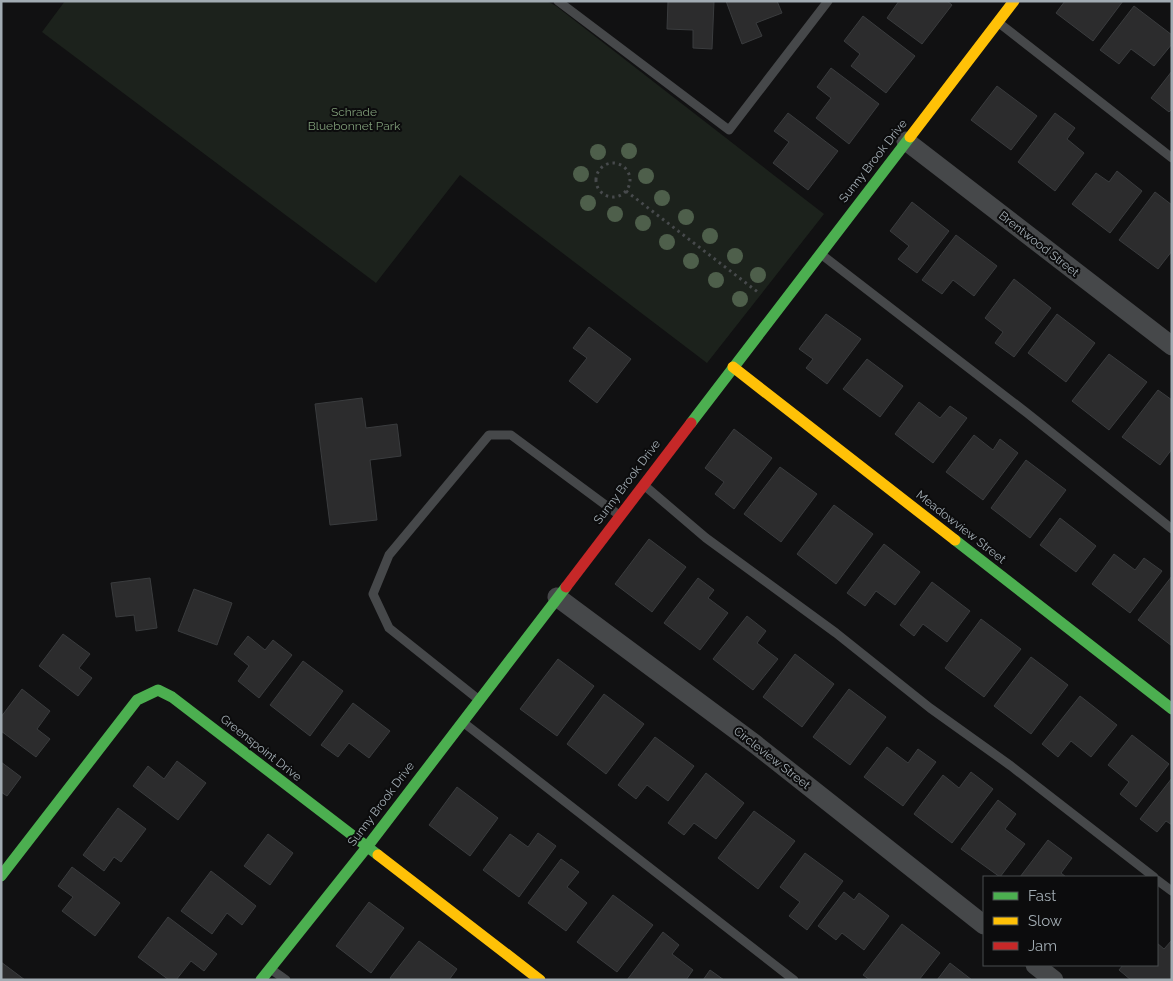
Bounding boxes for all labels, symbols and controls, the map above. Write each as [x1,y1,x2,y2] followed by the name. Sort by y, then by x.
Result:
[308,105,401,133] park label: Schrade Bluebonnet Park
[836,117,910,205] street label: Sunny Brook Drive
[996,208,1082,280] street label: Brentwood Street
[591,437,663,527] street label: Sunny Brook Drive
[913,488,1009,566] street label: Meadowview Street
[218,712,304,784] street label: Greenspoint Drive
[731,724,813,792] street label: Circleview Street
[345,759,417,849] street label: Sunny Brook Drive
[983,876,1158,966] legend
[1028,887,1056,905] text: Fast
[1028,912,1062,930] text: Slow
[1028,937,1057,955] text: Jam

